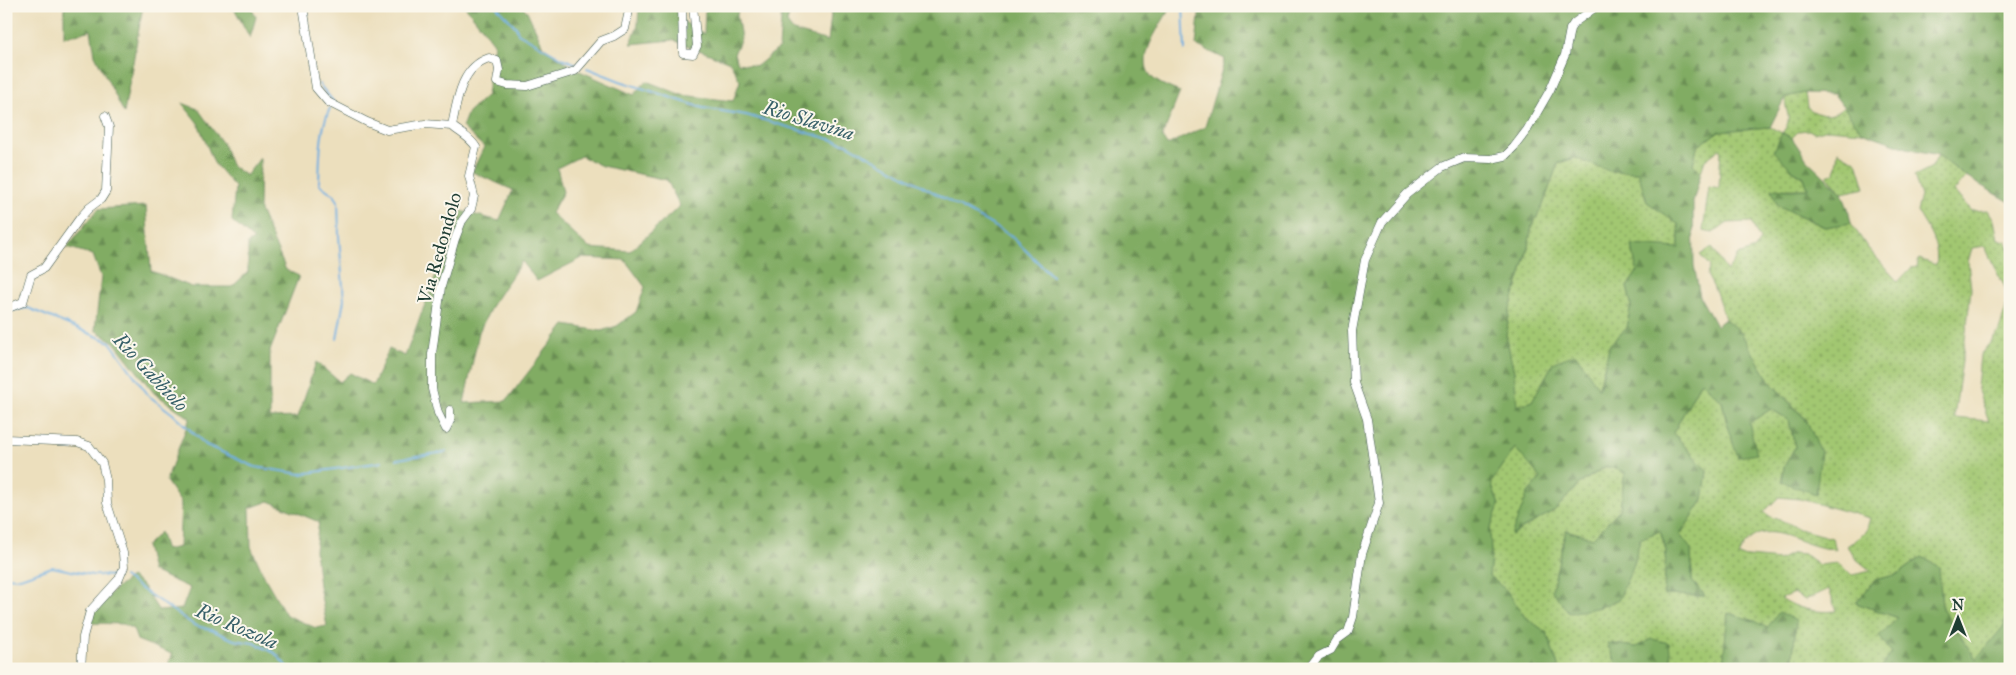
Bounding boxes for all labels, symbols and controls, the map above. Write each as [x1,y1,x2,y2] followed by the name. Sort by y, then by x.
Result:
[760,95,857,145] water label: Rio Slavina
[412,189,466,308] street label: Via Redondolo
[108,327,194,416] water label: Rio Gabbiolo
[1934,592,1984,642] north arrow
[1952,597,1964,614] text: N
[192,598,282,654] water label: Rio Rozola

